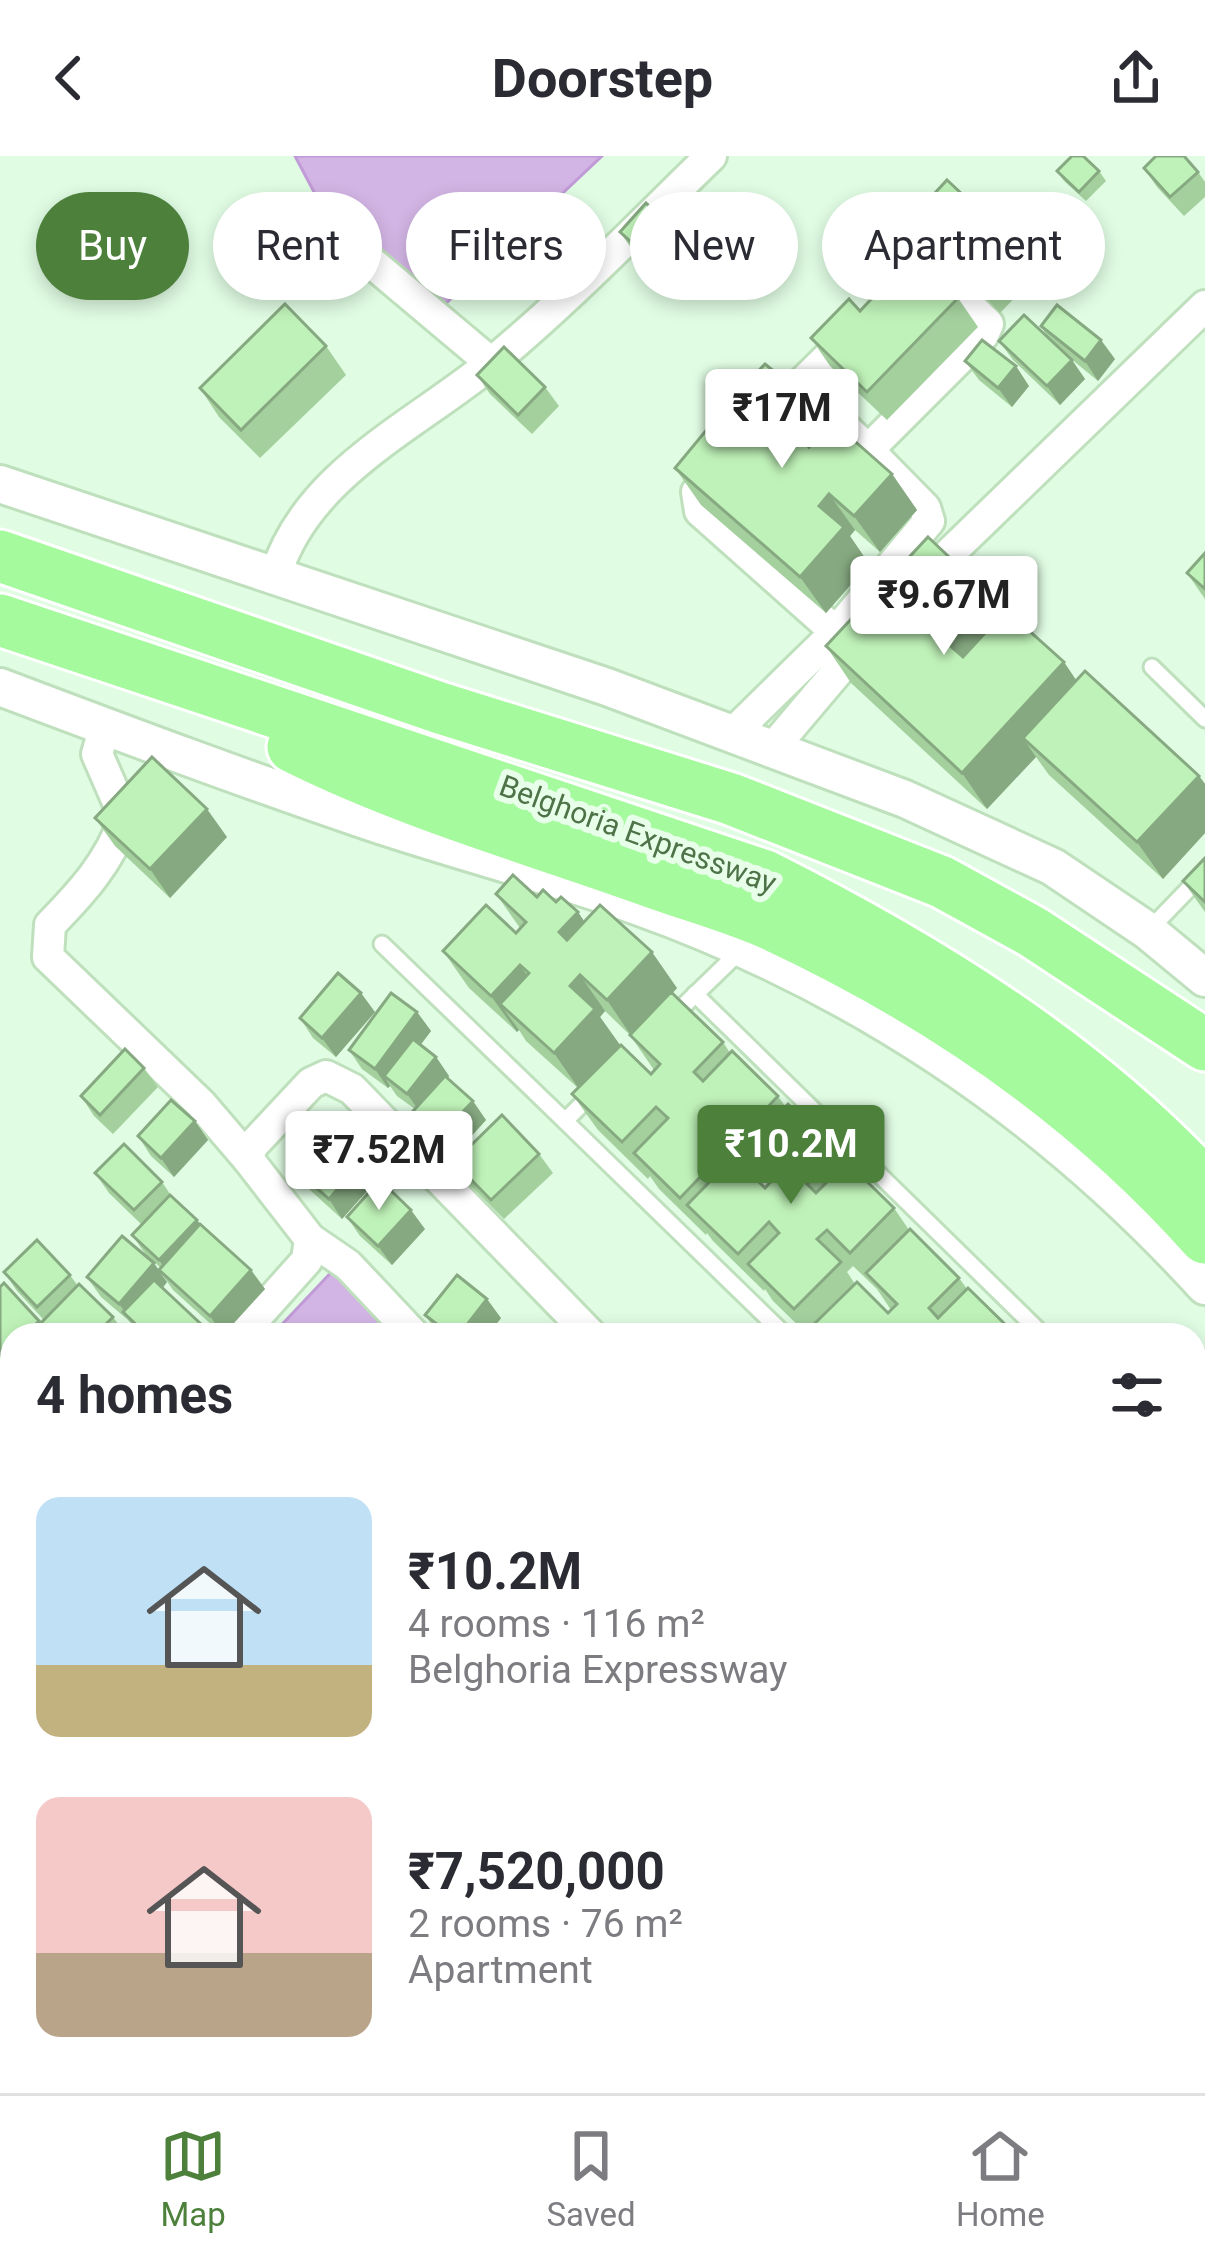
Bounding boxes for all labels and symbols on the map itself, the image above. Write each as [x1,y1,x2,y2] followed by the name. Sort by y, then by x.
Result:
[711,369,853,471] pin: ₹17M
[846,556,1042,658] pin: ₹9.67M
[495,768,781,900] street label: Belghoria Expressway
[693,1105,889,1207] pin: ₹10.2M
[281,1111,477,1213] pin: ₹7.52M

